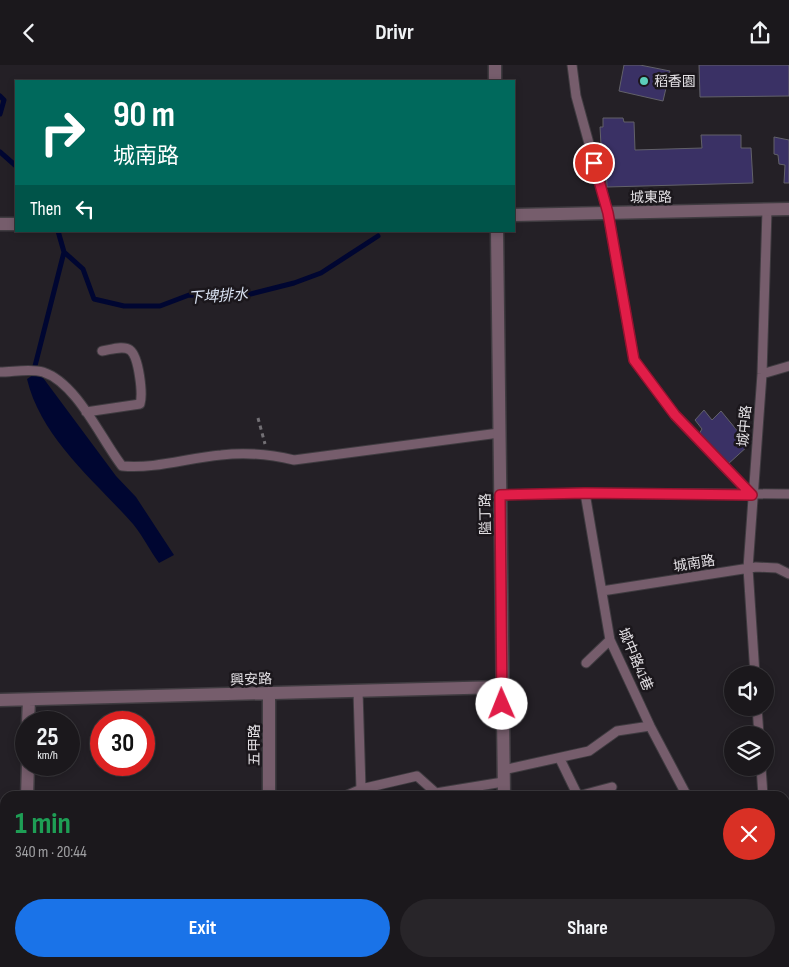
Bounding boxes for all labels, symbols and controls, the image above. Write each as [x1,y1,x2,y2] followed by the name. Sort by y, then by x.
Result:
[15,19,43,47] icon: back
[375,19,414,46] text: Drivr
[746,19,774,47] icon: share
[654,73,696,90] place label: 稻香園
[638,75,650,87] marker: 稻香園
[113,94,175,137] text: 90 m
[30,100,95,165] icon: right
[573,142,615,184] pin
[113,143,179,170] text: 城南路
[580,149,608,177] icon: arrive
[630,189,672,206] street label: 城東路
[71,195,99,223] icon: left
[30,198,61,221] text: Then
[187,285,250,308] water label: 下埤排水
[734,404,755,448] street label: 城中路
[477,493,494,535] street label: 隘丁路
[672,552,716,575] street label: 城南路
[615,625,656,693] street label: 城中路41巷
[724,666,774,776] map controls
[724,666,774,716] button: sound
[230,670,272,689] street label: 興安路
[475,677,527,729] position arrow
[90,711,155,776] speed limit sign: 30
[37,722,58,753] text: 25
[246,724,263,766] street label: 五甲路
[724,726,774,776] button: layers
[37,748,58,763] text: km/h
[15,806,71,842] text: 1 min
[723,808,775,860] button: close
[15,843,87,862] text: 340 m · 20:44
[15,899,390,957] button: Exit
[400,899,775,957] button: Share

